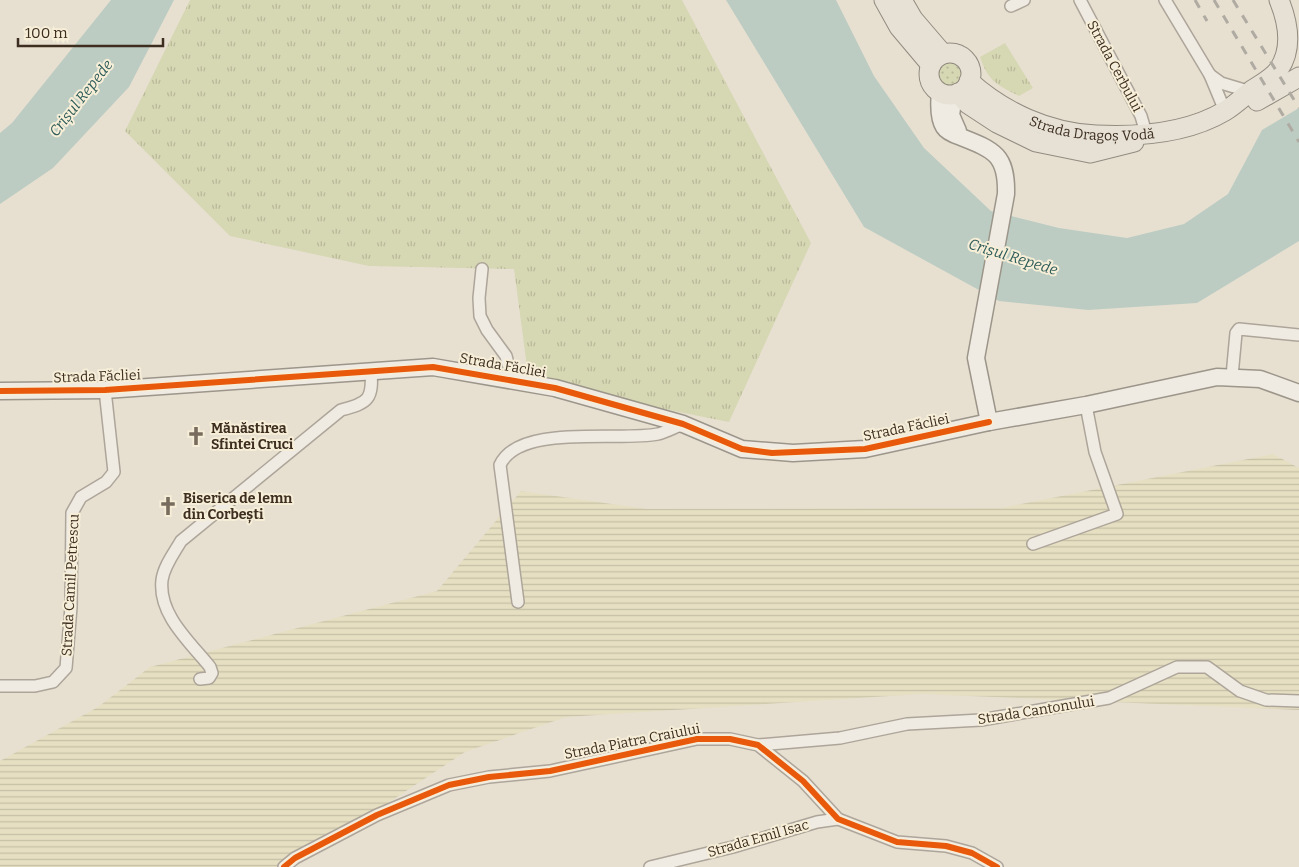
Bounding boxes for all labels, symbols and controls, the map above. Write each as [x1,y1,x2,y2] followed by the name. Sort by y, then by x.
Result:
[18,15,162,47] scale bar
[1083,18,1146,115] street label: Strada Cerbului
[25,24,68,42] text: 100 m
[45,56,118,141] water label: Crișul Repede
[1027,113,1156,145] street label: Strada Dragoș Vodă
[966,235,1060,280] water label: Crișul Repede
[458,350,547,381] street label: Strada Făcliei
[53,366,141,387] street label: Strada Făcliei
[862,410,951,445] street label: Strada Făcliei
[211,420,294,453] place label: Mănăstirea Sfintei Cruci
[185,425,207,447] church icon: Mănăstirea Sfintei Cruci
[183,490,292,524] place label: Biserica de lemn din Corbești
[157,495,179,517] church icon: Biserica de lemn din Corbești
[58,513,83,657] street label: Strada Camil Petrescu
[977,693,1096,728] street label: Strada Cantonului
[563,720,702,763] street label: Strada Piatra Craiului
[706,816,811,861] street label: Strada Emil Isac

